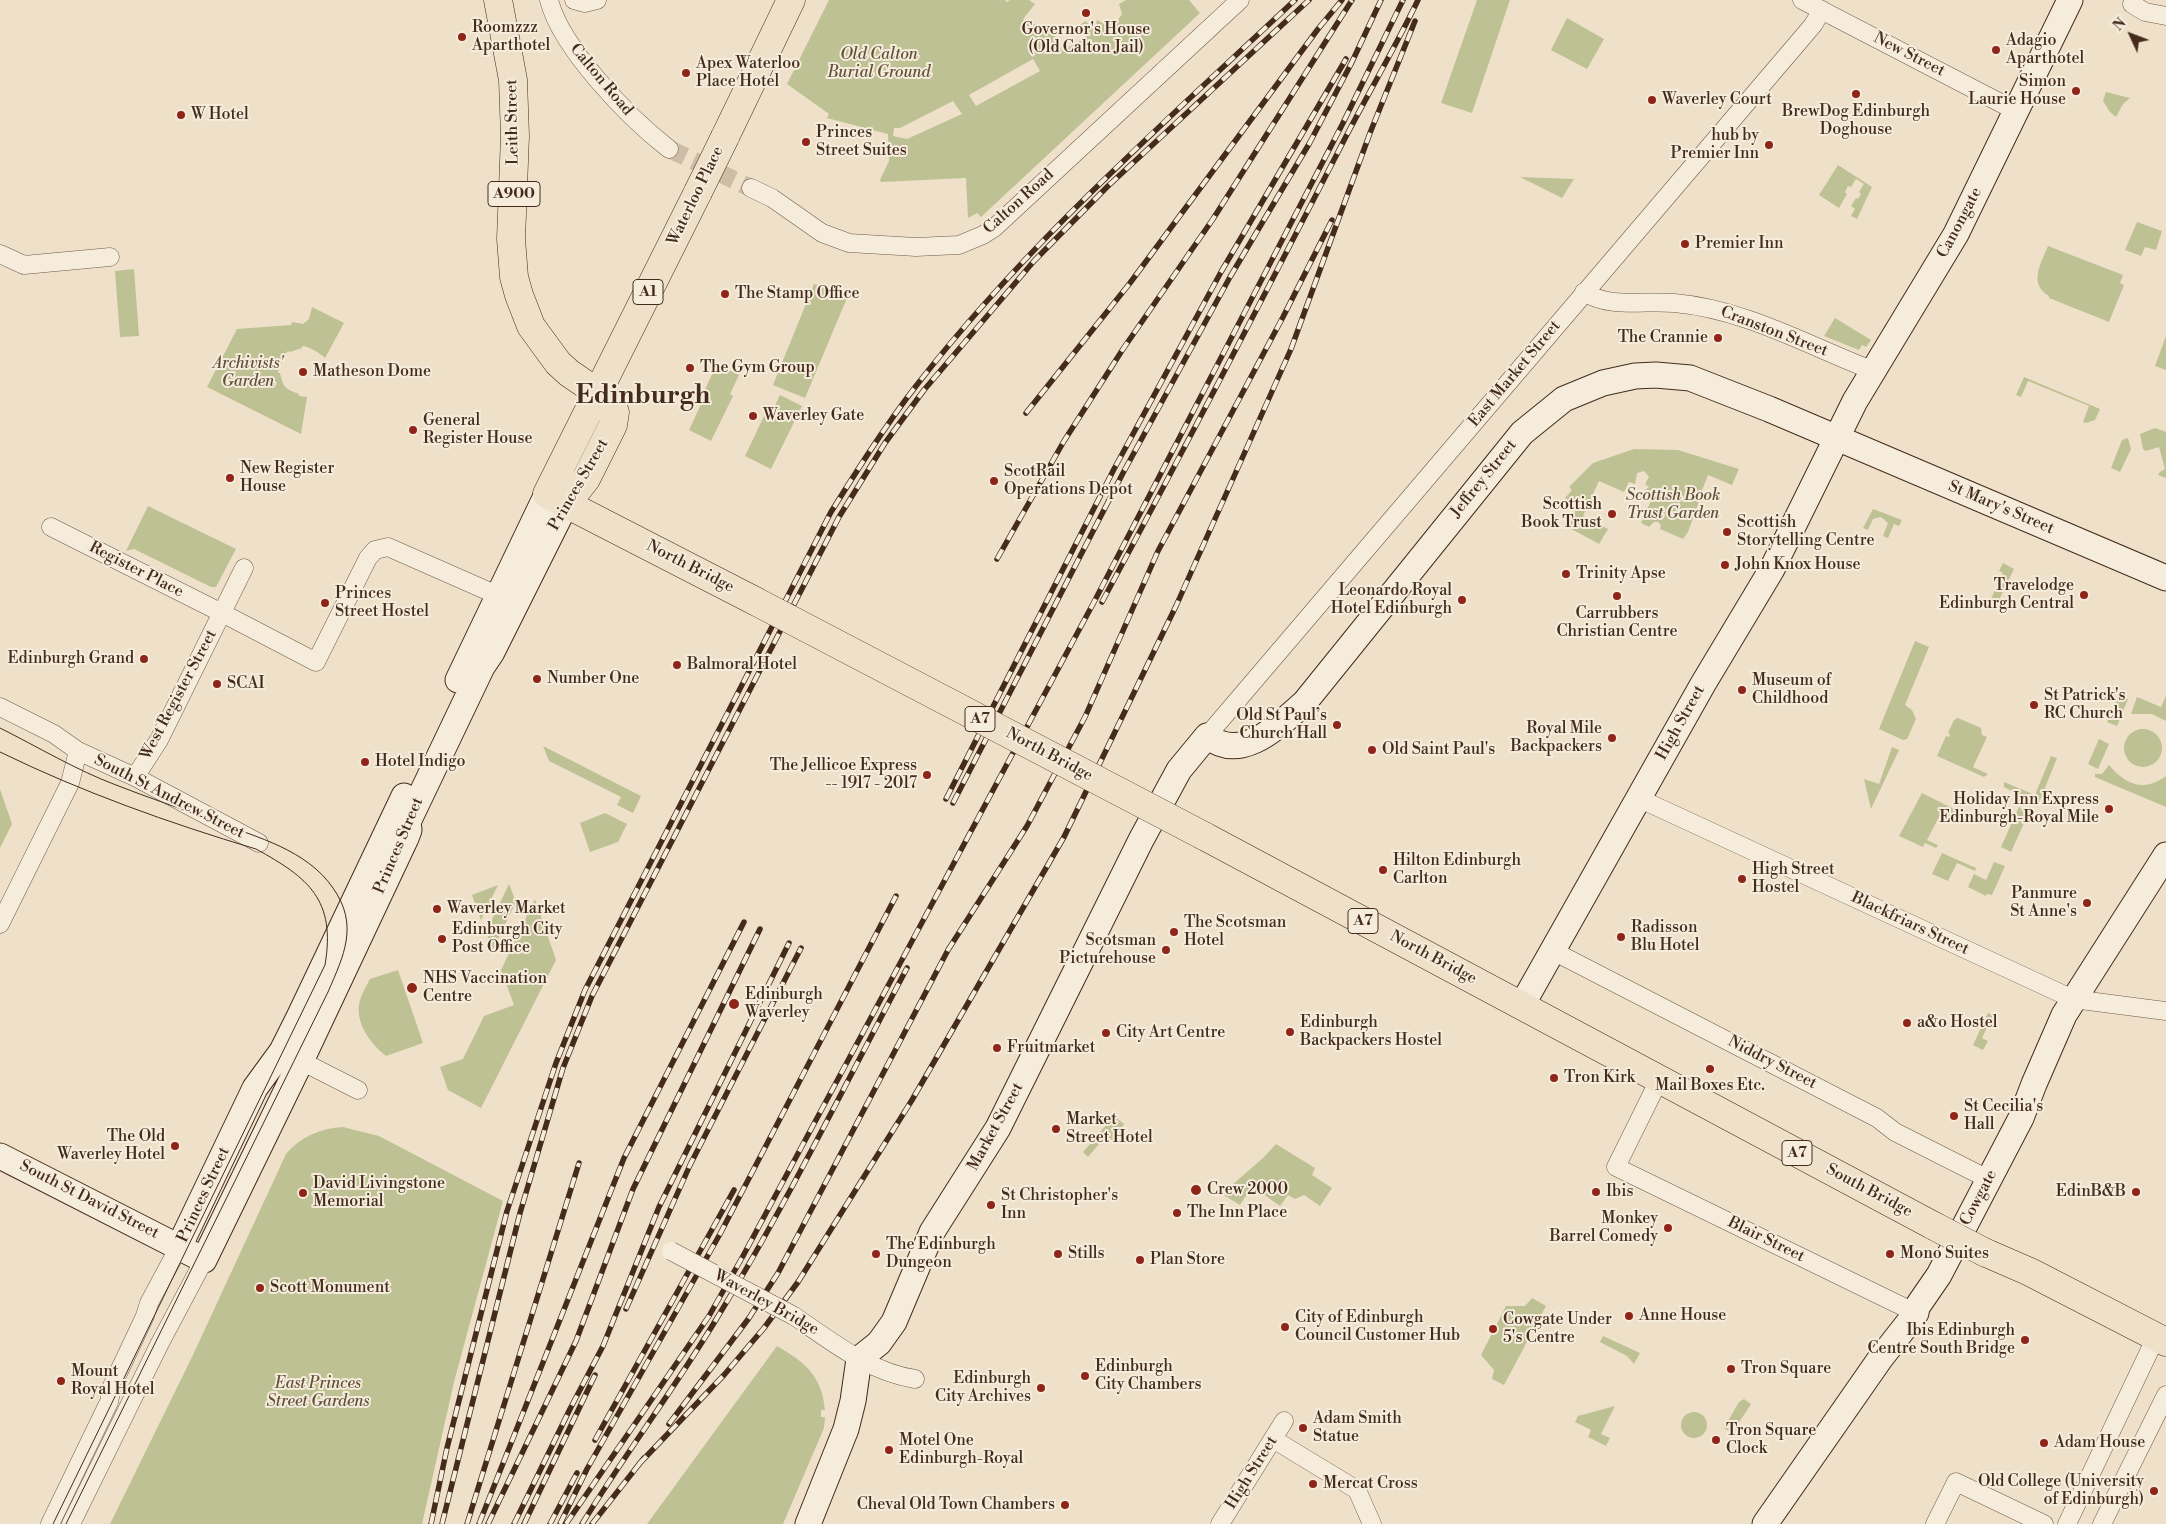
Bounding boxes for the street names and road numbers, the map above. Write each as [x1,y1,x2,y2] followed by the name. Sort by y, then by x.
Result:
[1870,29,1948,81] street label: New Street
[565,40,637,120] street label: Calton Road
[503,79,523,165] street label: Leith Street
[664,143,728,249] street label: Waterloo Place
[980,165,1058,239] street label: Calton Road
[488,182,540,206] road number: A900
[1933,184,1987,262] street label: Canongate
[633,280,663,304] road number: A1
[1718,303,1830,361] street label: Cranston Street
[1465,317,1565,431] street label: East Market Street
[545,436,613,534] street label: Princes Street
[1447,436,1521,522] street label: Jeffrey Street
[1945,477,2057,539] street label: St Mary's Street
[643,537,737,597] street label: North Bridge
[86,538,186,602] street label: Register Place
[137,627,221,763] street label: West Register Street
[1653,682,1709,764] street label: High Street
[965,706,995,732] road number: A7
[1002,724,1096,786] street label: North Bridge
[91,751,247,843] street label: South St Andrew Street
[370,795,428,897] street label: Princes Street
[1848,888,1972,960] street label: Blackfriars Street
[1348,908,1378,934] road number: A7
[1386,927,1480,989] street label: North Bridge
[1724,1032,1820,1094] street label: Niddry Street
[964,1080,1028,1174] street label: Market Street
[1782,1140,1812,1166] road number: A7
[174,1144,234,1246] street label: Princes Street
[16,1157,162,1243] street label: South St David Street
[1823,1160,1915,1222] street label: South Bridge
[1956,1167,2002,1229] street label: Cowgate
[1724,1213,1808,1267] street label: Blair Street
[710,1266,822,1340] street label: Waverley Bridge
[1222,1433,1282,1513] street label: High Street

